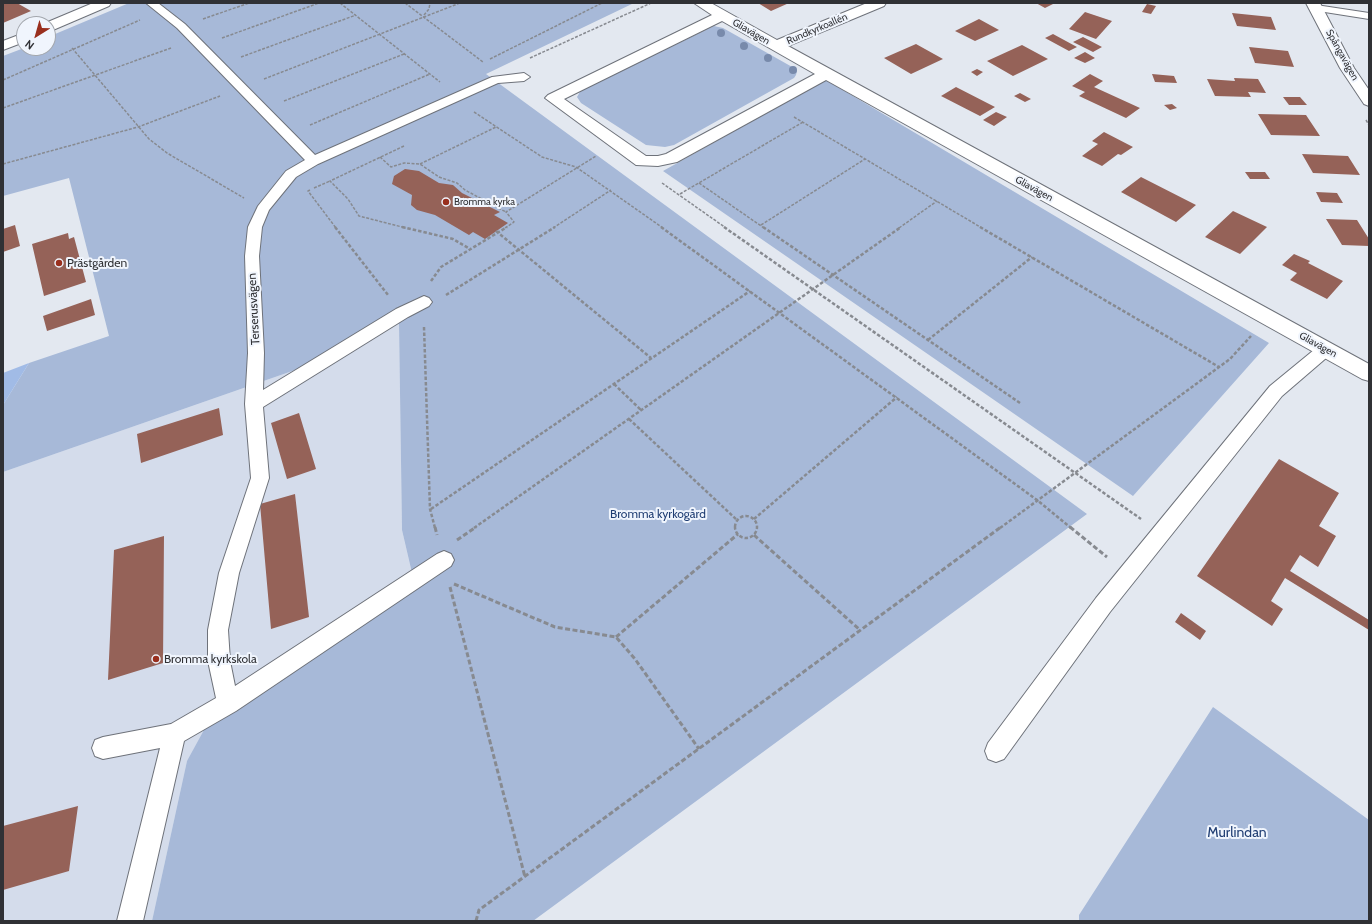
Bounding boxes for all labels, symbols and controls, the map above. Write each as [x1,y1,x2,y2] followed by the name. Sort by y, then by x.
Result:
[785,11,849,47] street label: Rundkyrkoallén
[16,16,56,56] north arrow
[730,17,772,47] street label: Gliavägen
[1323,27,1361,83] street label: Spångavägen
[22,37,37,53] text: N
[1013,174,1055,204] street label: Gliavägen
[454,196,515,208] place label: Bromma kyrka
[441,197,451,207] marker: Bromma kyrka
[67,256,127,270] place label: Prästgården
[54,258,64,268] marker: Prästgården
[245,273,263,345] street label: Terserusvägen
[1297,330,1339,360] street label: Gliavägen
[610,507,706,521] park label: Bromma kyrkogård
[164,652,257,666] place label: Bromma kyrkskola
[151,654,161,664] marker: Bromma kyrkskola
[1207,825,1267,841] park label: Murlindan

